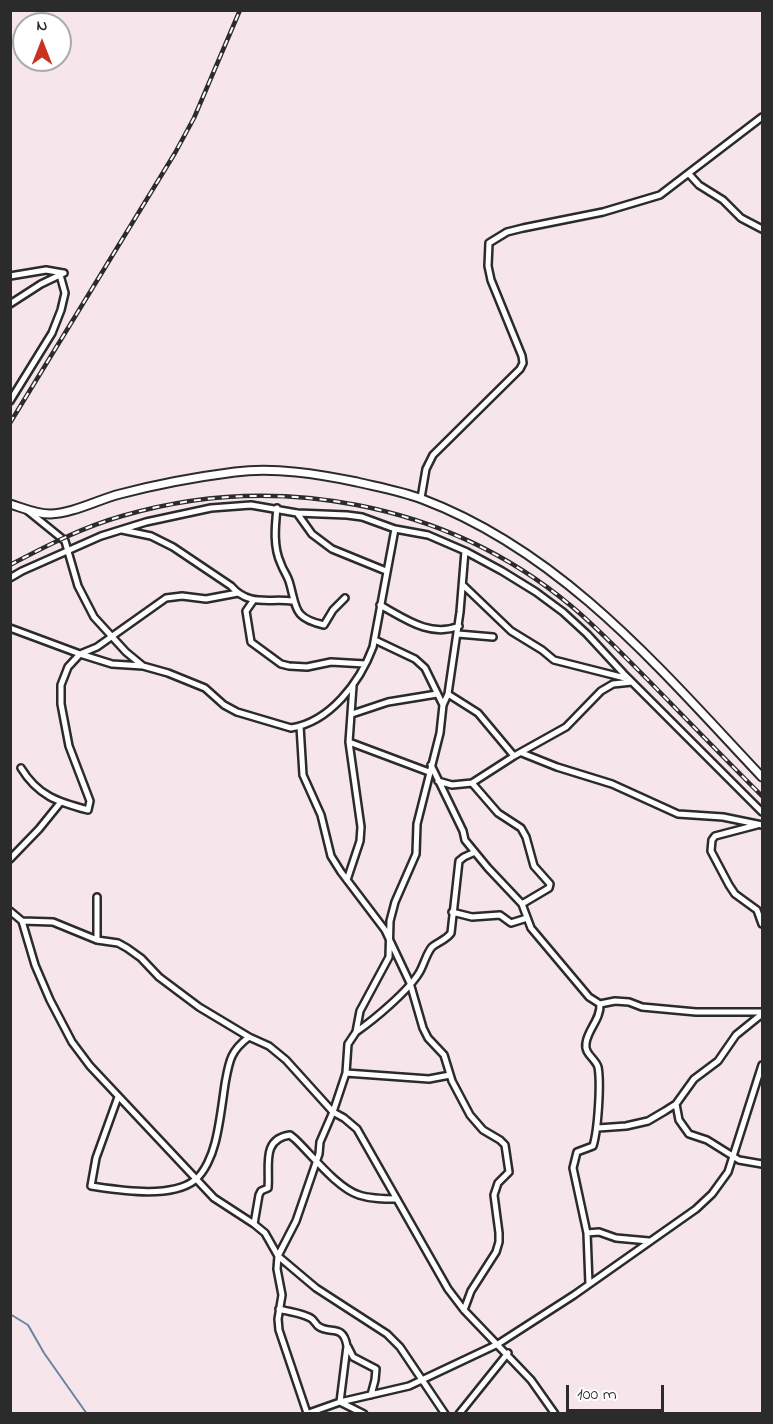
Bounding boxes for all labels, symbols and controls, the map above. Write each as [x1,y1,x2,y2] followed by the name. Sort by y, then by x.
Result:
[12,12,72,72] north arrow
[37,14,47,38] text: N
[569,1373,666,1411] scale bar
[577,1382,617,1408] text: 100 m

